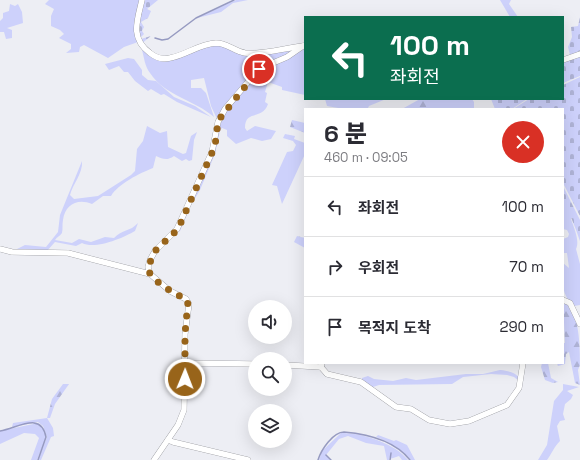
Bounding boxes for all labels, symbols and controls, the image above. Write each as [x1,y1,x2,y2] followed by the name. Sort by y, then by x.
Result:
[390,27,470,63] text: 100 m
[324,32,376,84] icon: left
[242,52,276,86] pin
[248,58,270,80] icon: arrive
[390,65,440,88] text: 좌회전
[324,118,367,149] text: 6 분
[502,121,544,163] button: close
[324,149,408,166] text: 460 m · 09:05
[324,196,346,218] icon: left
[502,197,544,216] text: 100 m
[358,198,399,217] text: 좌회전
[324,256,346,278] icon: right
[509,257,544,276] text: 70 m
[358,258,399,277] text: 우회전
[248,300,292,448] map controls
[248,300,292,344] button: sound
[324,316,346,338] icon: arrive
[499,317,544,336] text: 290 m
[358,318,431,337] text: 목적지 도착
[248,352,292,396] button: search
[164,358,206,400] position arrow
[248,404,292,448] button: layers

